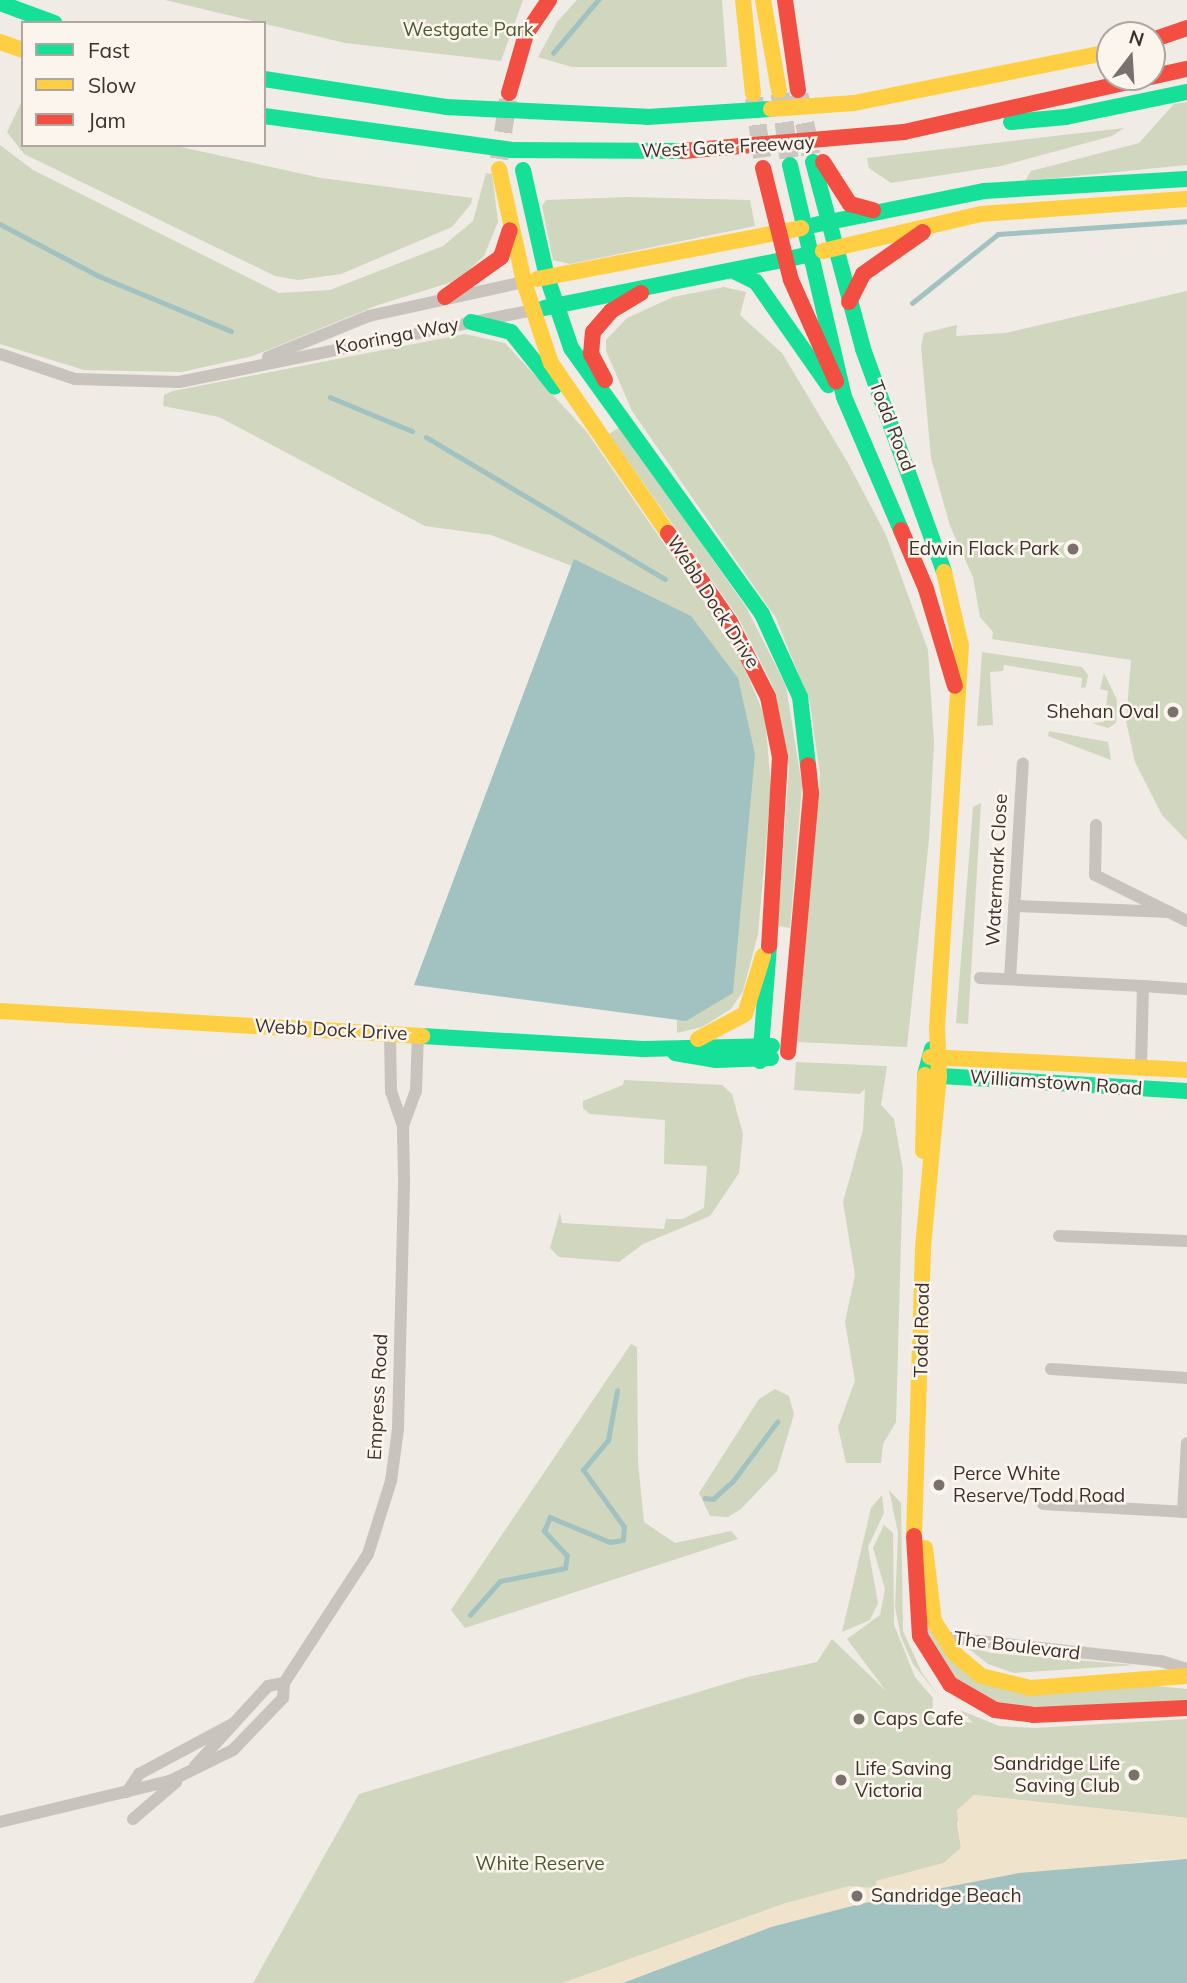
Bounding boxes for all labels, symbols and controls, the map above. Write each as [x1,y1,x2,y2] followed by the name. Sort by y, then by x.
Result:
[403,19,533,41] park label: Westgate Park
[21,21,266,147] legend
[1096,21,1166,91] north arrow
[1126,24,1147,51] text: N
[88,37,130,63] text: Fast
[88,72,136,98] text: Slow
[88,107,126,133] text: Jam
[641,131,815,163] street label: West Gate Freeway
[333,313,461,359] street label: Kooringa Way
[864,377,920,475] street label: Todd Road
[662,532,764,672] street label: Webb Dock Drive
[909,538,1059,560] place label: Edwin Flack Park
[1065,541,1081,557] marker: Edwin Flack Park
[1047,701,1159,723] place label: Shehan Oval
[1165,704,1181,720] marker: Shehan Oval
[982,793,1012,947] street label: Watermark Close
[254,1015,408,1045] street label: Webb Dock Drive
[969,1066,1143,1100] street label: Williamstown Road
[910,1282,934,1378] street label: Todd Road
[363,1333,393,1461] street label: Empress Road
[953,1463,1125,1507] place label: Perce White Reserve/Todd Road
[931,1477,947,1493] marker: Perce White Reserve/Todd Road
[953,1627,1081,1665] street label: The Boulevard
[873,1708,963,1730] place label: Caps Cafe
[851,1711,867,1727] marker: Caps Cafe
[993,1753,1120,1797] place label: Sandridge Life Saving Club
[855,1758,952,1802] place label: Life Saving Victoria
[1126,1767,1142,1783] marker: Sandridge Life Saving Club
[833,1772,849,1788] marker: Life Saving Victoria
[475,1853,605,1875] park label: White Reserve
[871,1885,1022,1907] place label: Sandridge Beach
[849,1888,865,1904] marker: Sandridge Beach

